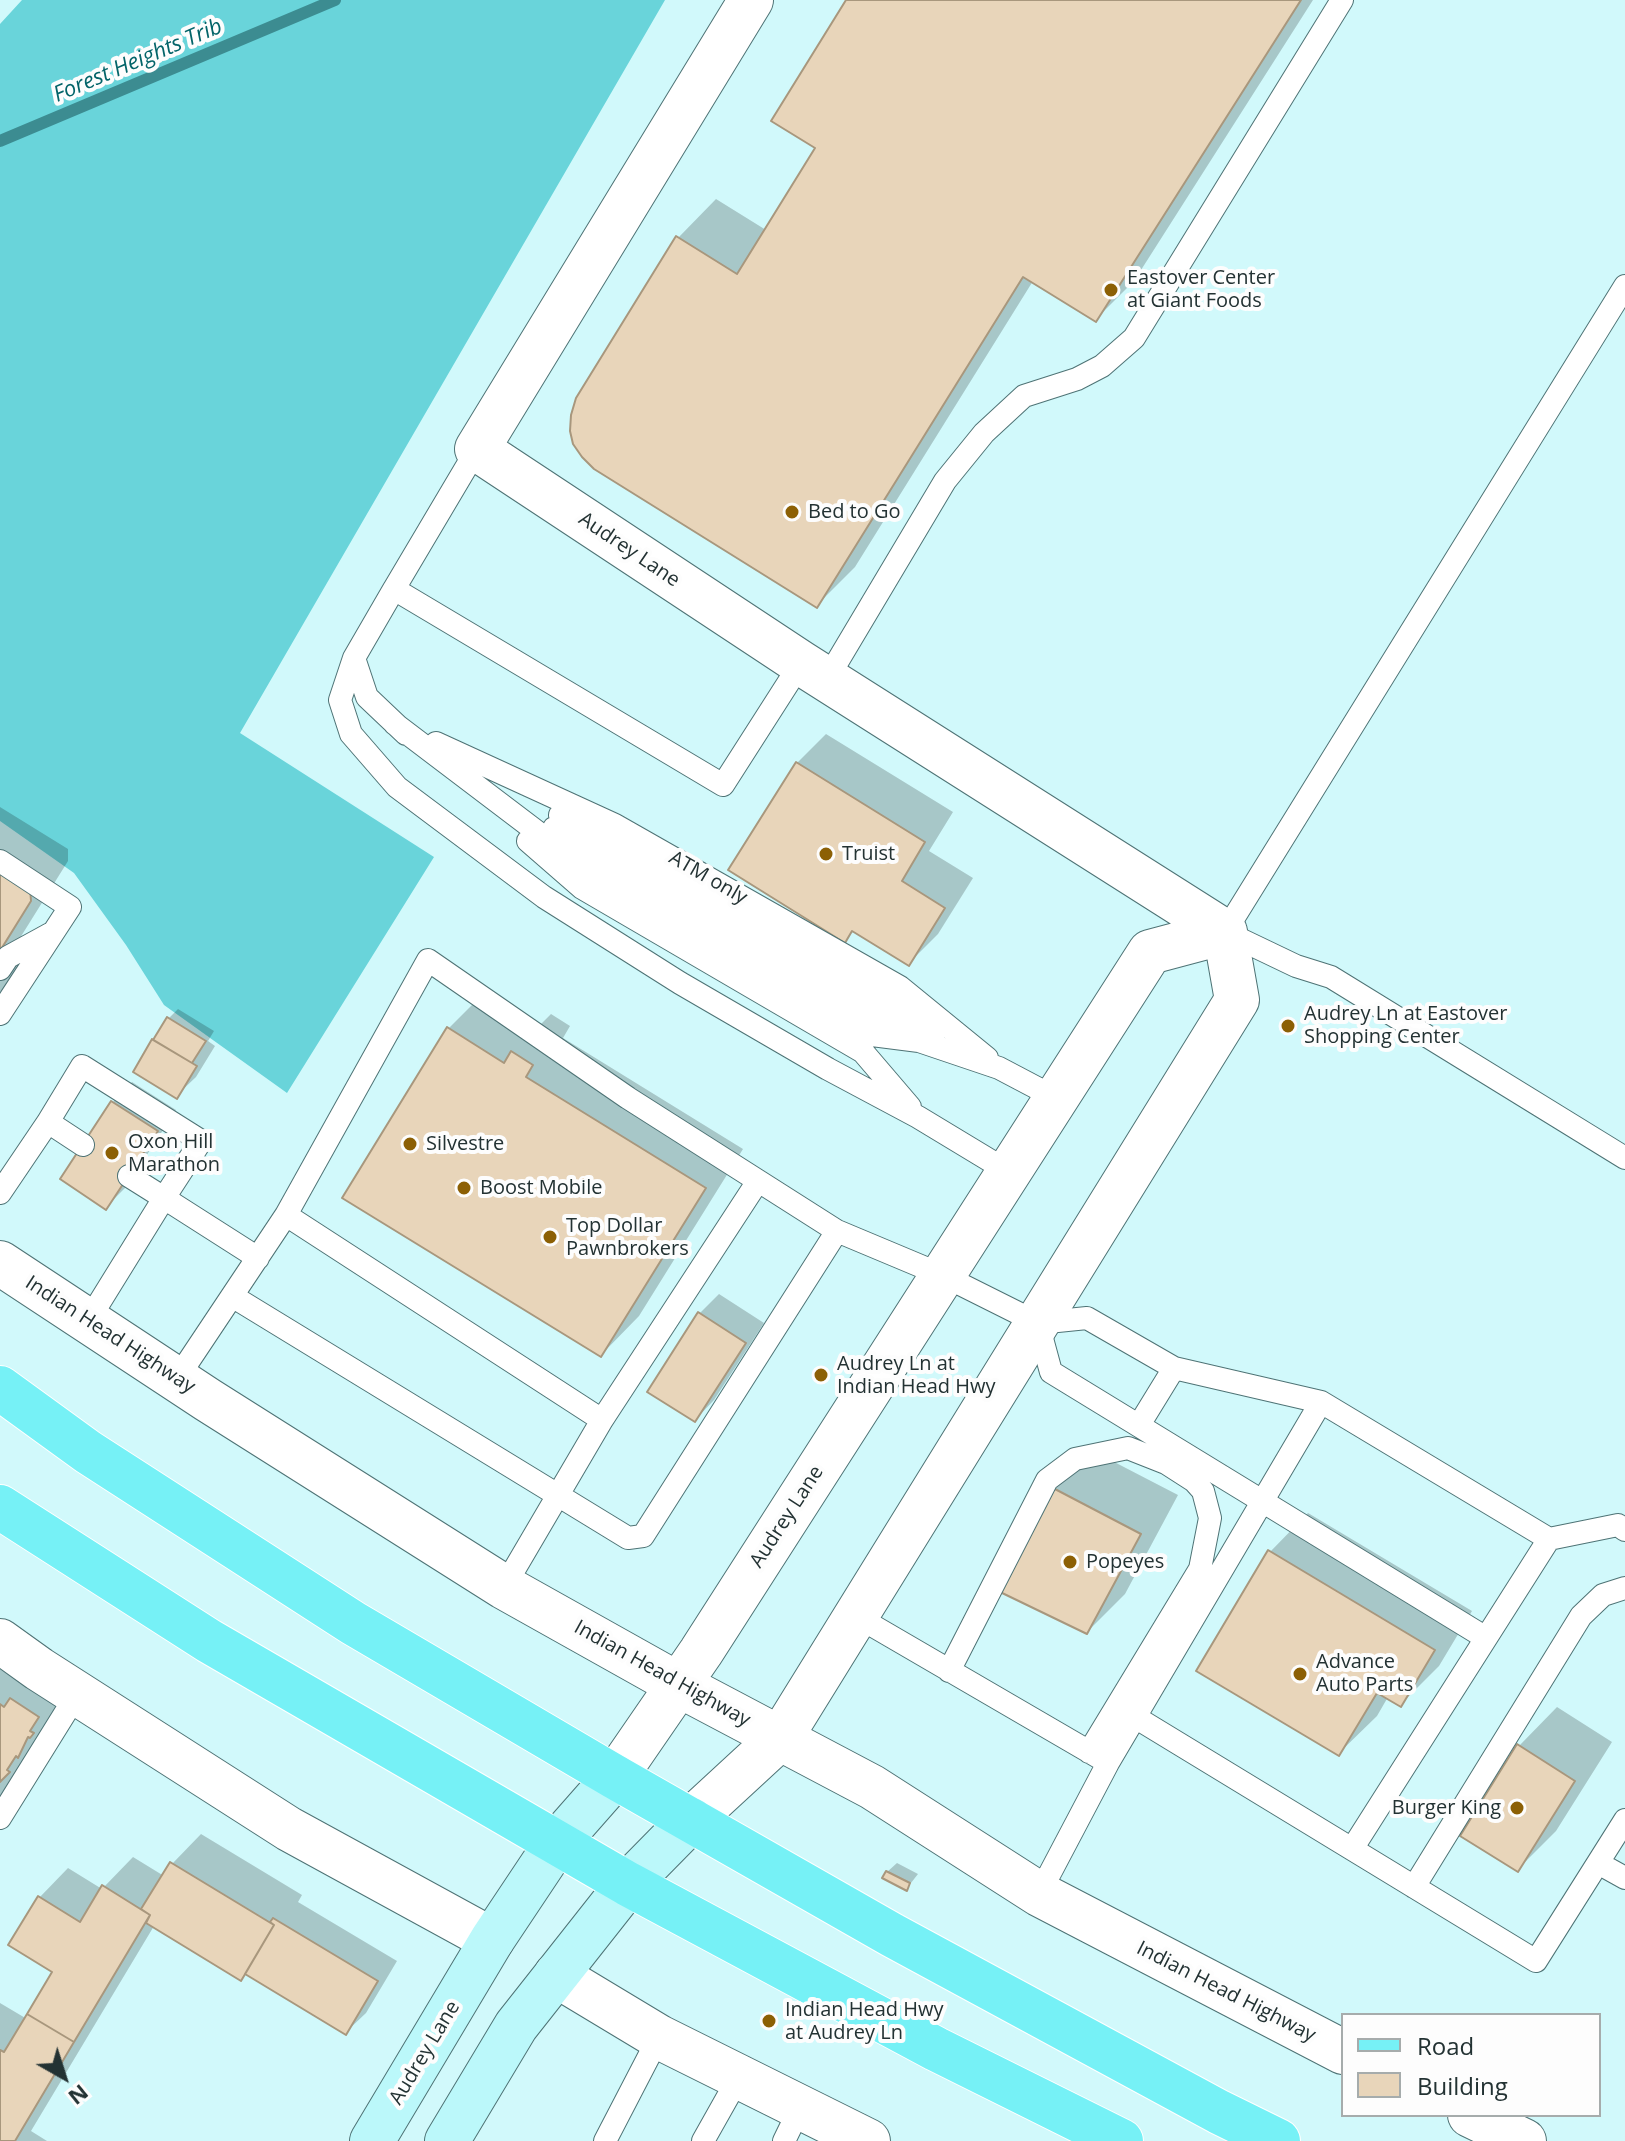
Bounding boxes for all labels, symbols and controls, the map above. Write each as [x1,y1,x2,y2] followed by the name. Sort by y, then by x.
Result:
[50,13,226,109] water label: Forest Heights Trib
[1127,266,1275,313] place label: Eastover Center at Giant Foods
[1102,281,1120,299] marker: Eastover Center at Giant Foods
[808,500,901,524] place label: Bed to Go
[783,503,801,521] marker: Bed to Go
[574,507,684,593] street label: Audrey Lane
[842,842,895,866] place label: Truist
[817,845,835,863] marker: Truist
[665,846,751,910] street label: ATM only
[1304,1002,1507,1049] place label: Audrey Ln at Eastover Shopping Center
[1279,1017,1297,1035] marker: Audrey Ln at Eastover Shopping Center
[128,1130,220,1177] place label: Oxon Hill Marathon
[426,1132,504,1156] place label: Silvestre
[401,1135,419,1153] marker: Silvestre
[103,1144,121,1162] marker: Oxon Hill Marathon
[480,1176,602,1200] place label: Boost Mobile
[455,1179,473,1197] marker: Boost Mobile
[566,1214,689,1261] place label: Top Dollar Pawnbrokers
[541,1228,559,1246] marker: Top Dollar Pawnbrokers
[21,1271,199,1399] street label: Indian Head Highway
[837,1352,995,1399] place label: Audrey Ln at Indian Head Hwy
[812,1366,830,1384] marker: Audrey Ln at Indian Head Hwy
[745,1461,829,1573] street label: Audrey Lane
[1086,1550,1164,1574] place label: Popeyes
[1061,1553,1079,1571] marker: Popeyes
[570,1616,754,1732] street label: Indian Head Highway
[1316,1650,1413,1697] place label: Advance Auto Parts
[1291,1665,1309,1683] marker: Advance Auto Parts
[1392,1796,1501,1820] place label: Burger King
[1508,1799,1526,1817] marker: Burger King
[1132,1936,1320,2048] street label: Indian Head Highway
[385,1997,465,2109] street label: Audrey Lane
[785,1998,943,2045] place label: Indian Head Hwy at Audrey Ln
[760,2012,778,2030] marker: Indian Head Hwy at Audrey Ln
[1341,2013,1601,2117] legend
[1417,2029,1474,2062] text: Road
[24,2037,104,2117] north arrow
[1417,2069,1508,2102] text: Building
[63,2078,96,2113] text: N

